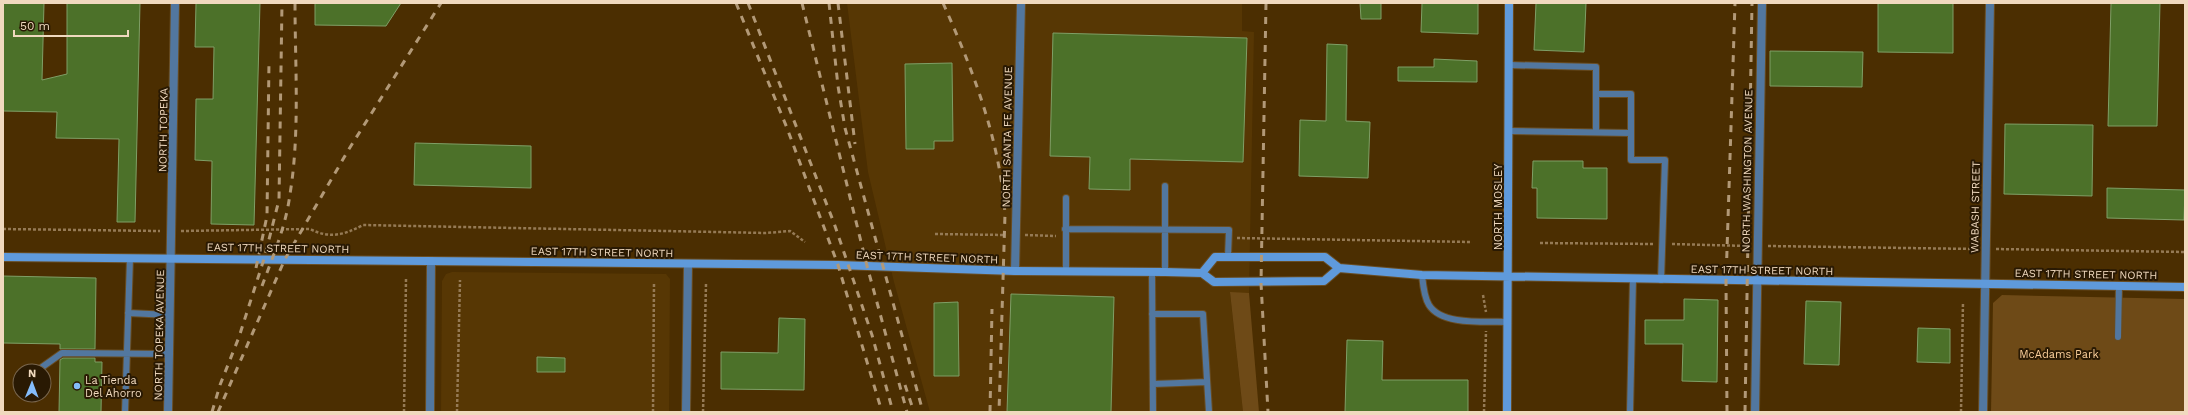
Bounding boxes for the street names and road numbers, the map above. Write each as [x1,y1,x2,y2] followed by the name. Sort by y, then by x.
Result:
[1000,66,1015,208] street label: NORTH SANTA FE AVENUE
[156,88,171,172] street label: NORTH TOPEKA
[1740,89,1755,253] street label: NORTH WASHINGTON AVENUE
[1968,161,1983,253] street label: WABASH STREET
[1492,163,1505,250] street label: NORTH MOSLEY
[207,241,349,256] street label: EAST 17TH STREET NORTH
[531,245,673,260] street label: EAST 17TH STREET NORTH
[855,249,998,266] street label: EAST 17TH STREET NORTH
[1691,263,1833,278] street label: EAST 17TH STREET NORTH
[2015,267,2157,282] street label: EAST 17TH STREET NORTH
[152,269,167,401] street label: NORTH TOPEKA AVENUE

